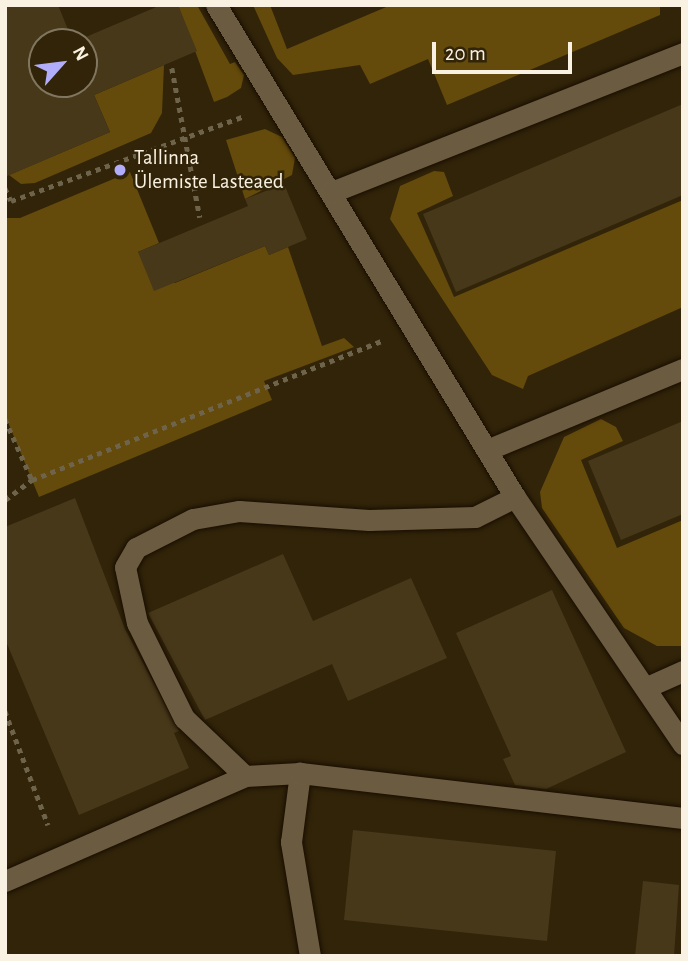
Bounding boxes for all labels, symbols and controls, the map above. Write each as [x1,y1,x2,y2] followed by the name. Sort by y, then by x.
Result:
[28,28,98,98] north arrow
[436,28,576,72] scale bar
[445,43,486,64] text: 20 m
[69,44,92,64] text: N
[134,145,284,195] place label: Tallinna Ülemiste Lasteaed
[112,162,128,178] marker: Tallinna Ülemiste Lasteaed

